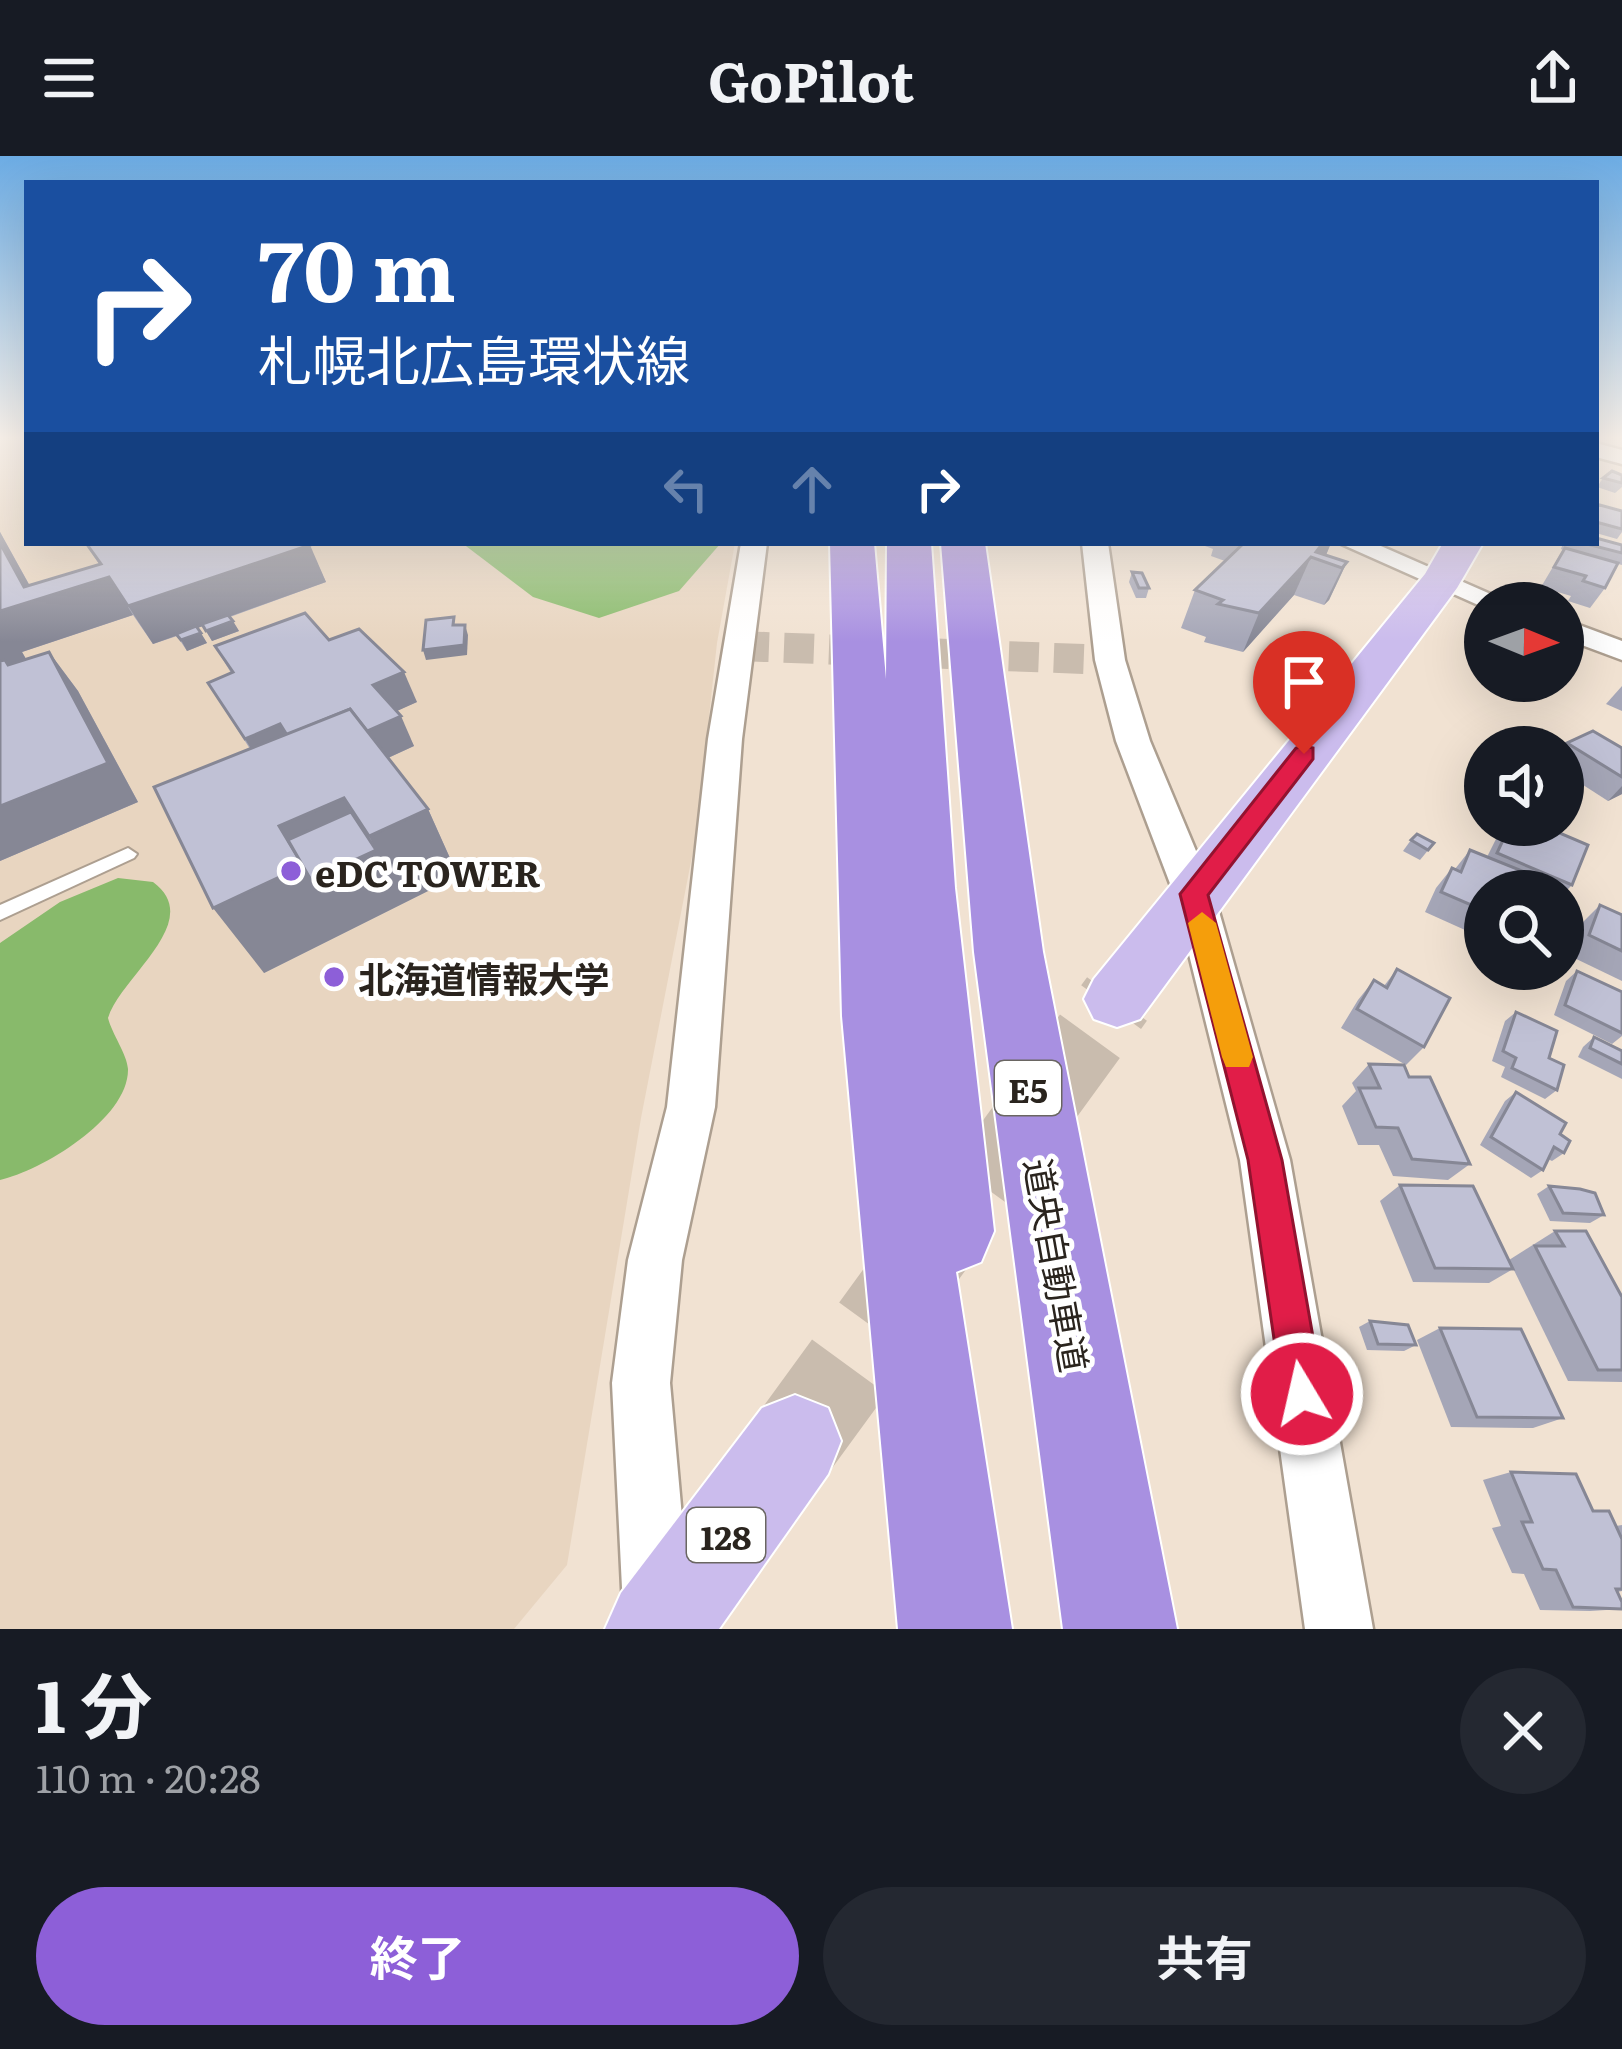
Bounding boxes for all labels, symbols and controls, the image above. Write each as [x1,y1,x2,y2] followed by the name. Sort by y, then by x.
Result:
[708,38,914,119] text: GoPilot
[36,45,102,111] icon: menu
[1520,45,1586,111] icon: share
[258,203,456,328] text: 70 m
[60,228,216,384] icon: right
[258,317,690,398] text: 札幌北広島環状線
[653,456,719,522] icon: left
[779,456,845,522] icon: ahead
[905,456,971,522] icon: right
[1464,582,1584,702] north arrow
[1464,582,1584,990] map controls
[1253,631,1355,754] pin
[1271,649,1337,715] icon: arrive
[1464,726,1584,846] button: sound
[315,845,541,898] place label: eDC TOWER
[278,858,304,884] marker: eDC TOWER
[1464,870,1584,990] button: search
[358,951,610,1004] place label: 北海道情報大学
[321,964,347,990] marker: 北海道情報大学
[995,1061,1061,1115] road number: E5
[1013,1154,1103,1376] street label: 道央自動車道
[1239,1331,1365,1457] position arrow
[687,1508,765,1562] road number: 128
[36,1648,152,1755] text: 1 分
[1460,1668,1586,1794] button: close
[36,1747,261,1805] text: 110 m · 20:28
[36,1887,799,2025] button: 終了
[823,1887,1586,2025] button: 共有

